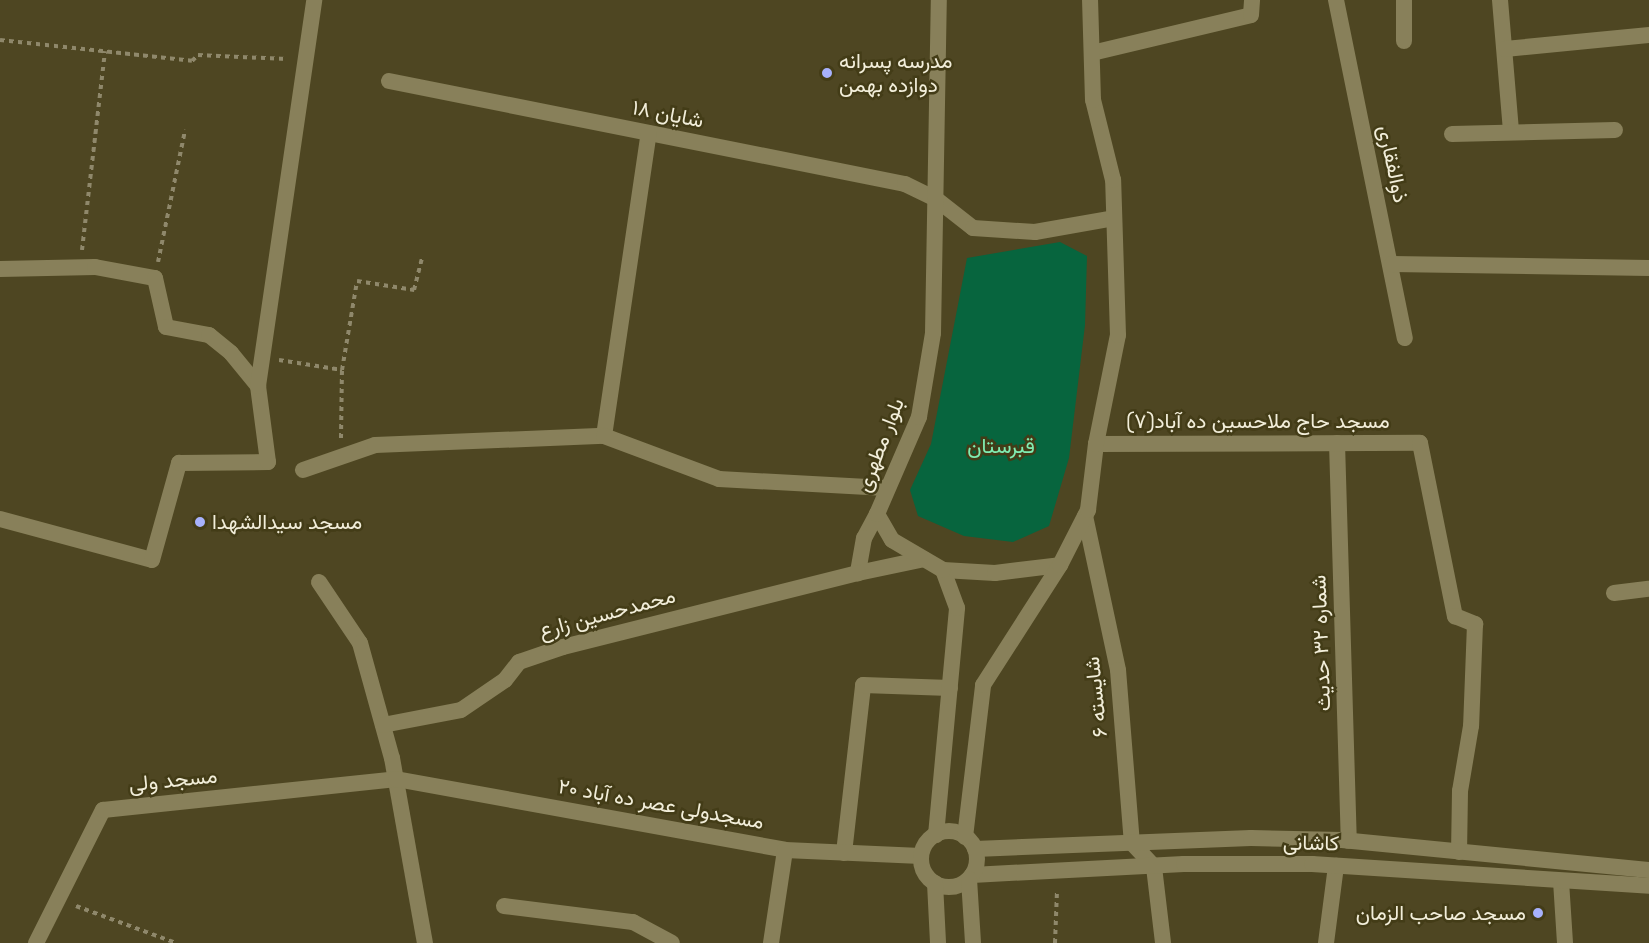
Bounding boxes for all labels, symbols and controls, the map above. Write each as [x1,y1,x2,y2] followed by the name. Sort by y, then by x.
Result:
[839,48,952,98] place label: مدرسه پسرانه دوازده بهمن
[820,66,834,80] marker: مدرسه پسرانه دوازده بهمن
[630,95,706,133] street label: شایان ۱۸
[1372,123,1414,205] street label: ذوالفقاری
[851,395,909,495] street label: بلوار مطهری
[1126,408,1390,434] street label: مسجد حاج ملاحسین ده آباد(۷)
[967,433,1035,459] park label: قبرستان
[212,509,362,535] place label: مسجد سیدالشهدا
[193,515,207,529] marker: مسجد سیدالشهدا
[1306,574,1336,712] street label: شماره ۳۲ حدیث
[536,583,678,643] street label: محمدحسین زارع
[1079,655,1113,739] street label: شایسته ۶
[128,763,218,797] street label: مسجد ولی
[556,773,766,835] street label: مسجدولی عصر ده آباد ۲۰
[1283,830,1339,856] street label: کاشانی
[1356,900,1526,926] place label: مسجد صاحب الزمان
[1531,906,1545,920] marker: مسجد صاحب الزمان

